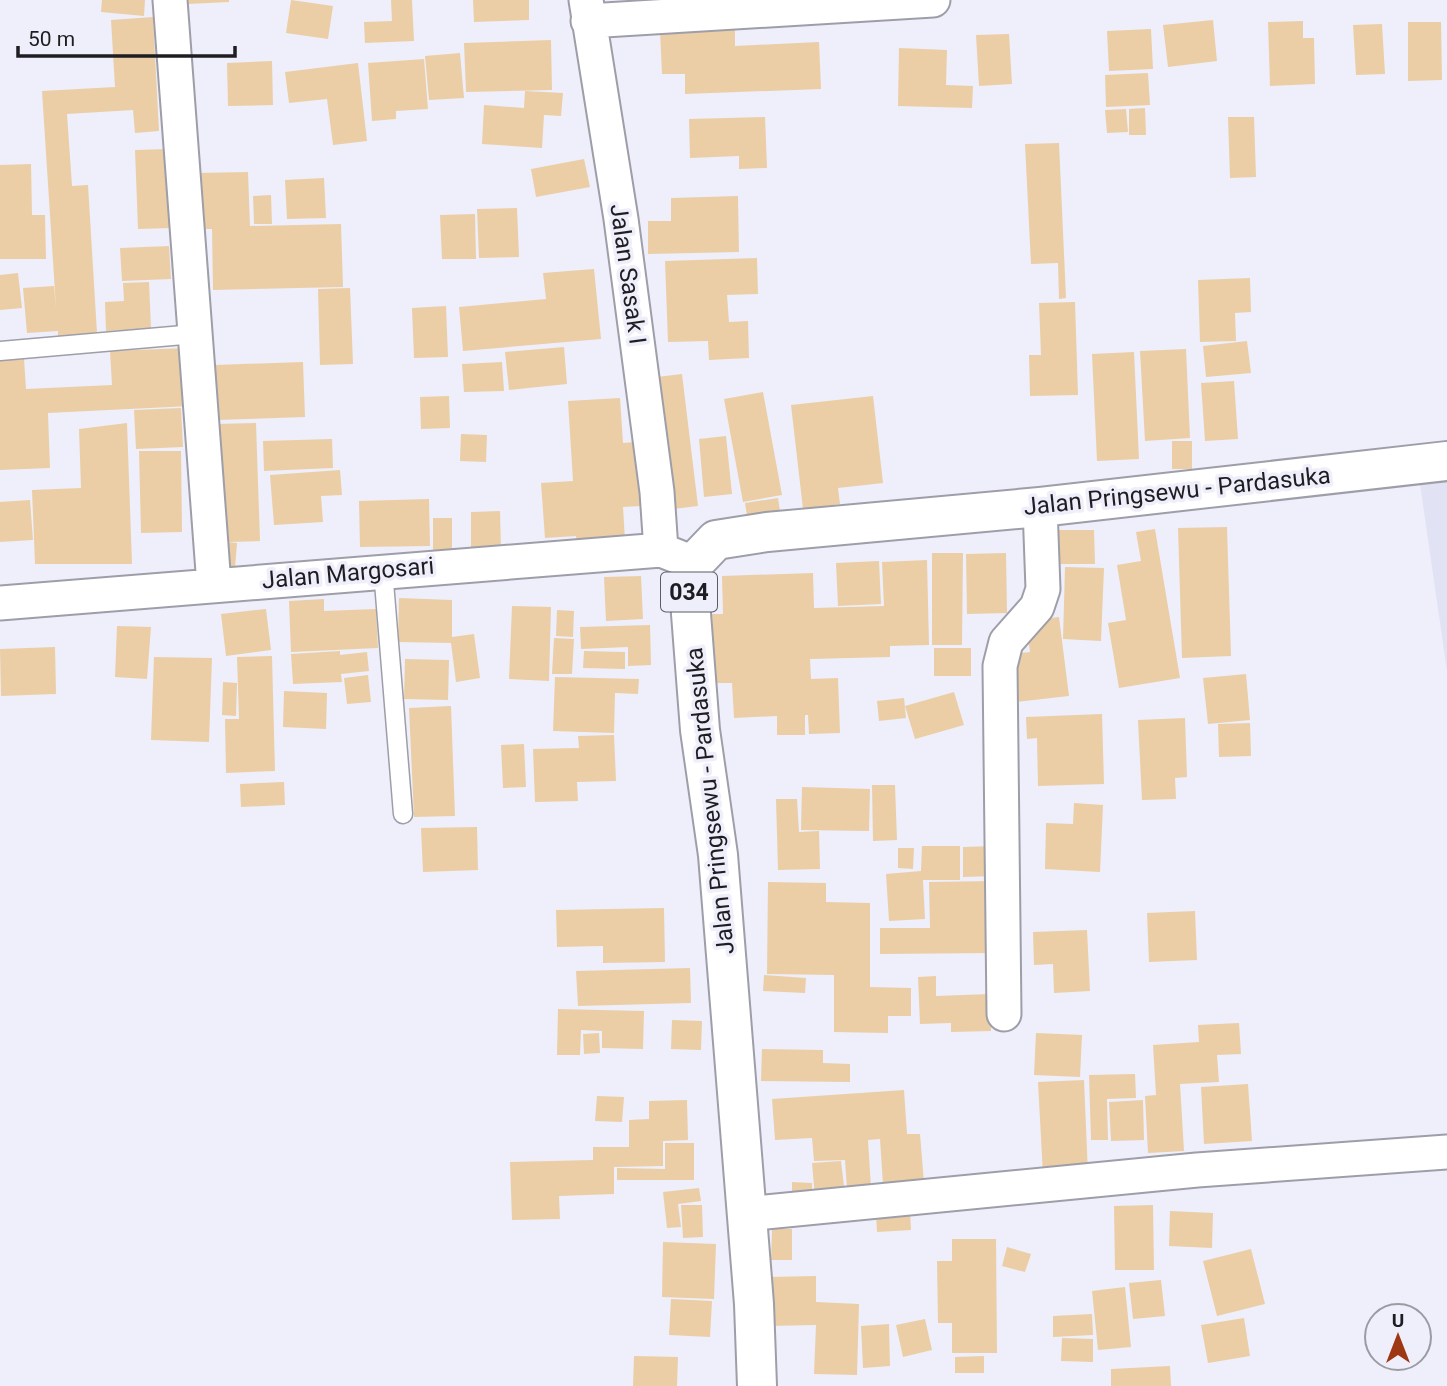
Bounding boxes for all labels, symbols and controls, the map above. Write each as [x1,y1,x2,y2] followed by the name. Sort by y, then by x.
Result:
[18,14,234,58] scale bar
[28,27,75,51] text: 50 m
[604,202,652,346] street label: Jalan Sasak I
[1022,461,1332,521] street label: Jalan Pringsewu - Pardasuka
[261,552,435,594] street label: Jalan Margosari
[661,572,717,612] road number: 034
[680,646,740,956] street label: Jalan Pringsewu - Pardasuka
[1363,1302,1433,1372] north arrow
[1392,1309,1404,1332] text: U

